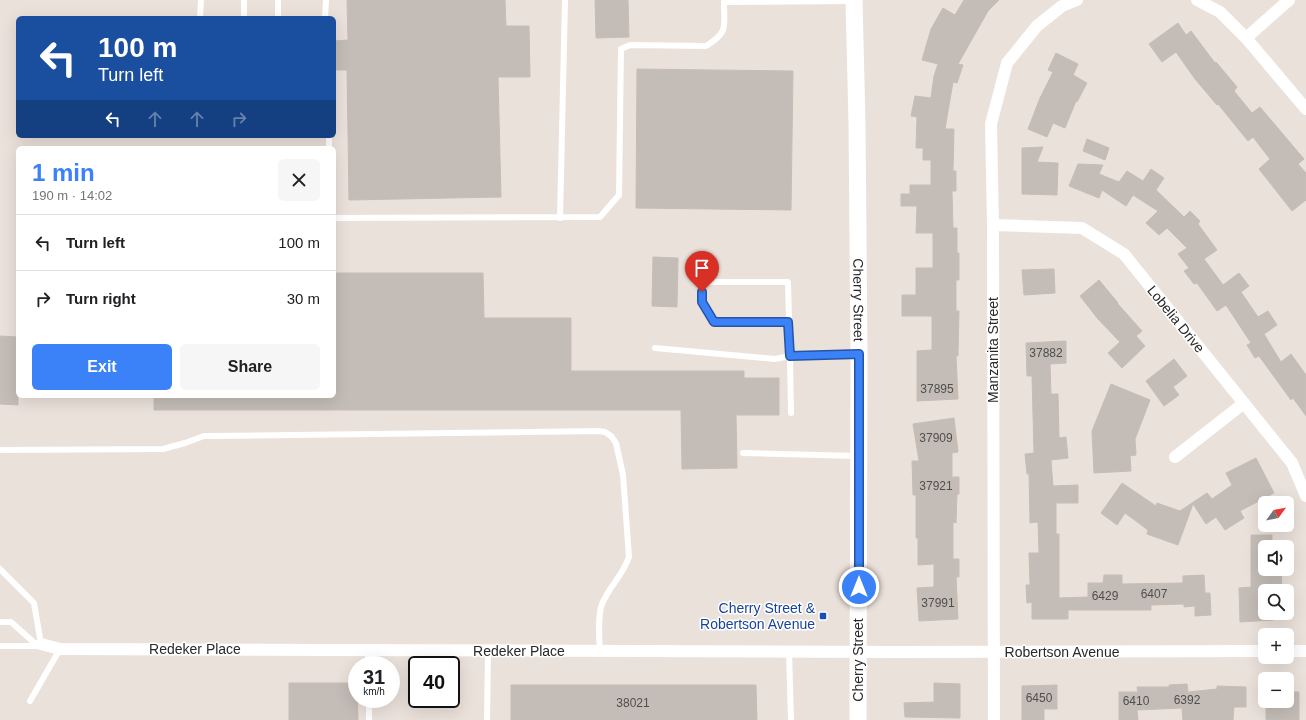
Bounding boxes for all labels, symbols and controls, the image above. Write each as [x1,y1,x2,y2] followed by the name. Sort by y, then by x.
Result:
[32,32,84,84] icon: left
[98,32,177,63] text: 100 m
[98,65,163,85] text: Turn left
[102,108,124,130] icon: left
[144,108,166,130] icon: ahead
[186,108,208,130] icon: ahead
[228,108,250,130] icon: right
[32,159,95,186] text: 1 min
[278,159,320,201] button: close
[32,188,112,203] text: 190 m · 14:02
[32,232,54,254] icon: left
[66,234,125,251] text: Turn left
[278,234,320,251] text: 100 m
[685,251,719,292] pin
[691,257,713,279] icon: arrive
[850,258,867,342] street label: Cherry Street
[1144,282,1208,356] street label: Lobelia Drive
[32,288,54,310] icon: right
[66,290,136,307] text: Turn right
[287,290,320,307] text: 30 m
[985,297,1001,403] street label: Manzanita Street
[32,344,172,390] button: Exit
[180,344,320,390] button: Share
[1029,346,1063,360] house number: 37882
[920,382,954,396] house number: 37895
[919,431,953,445] house number: 37909
[919,479,953,493] house number: 37921
[1258,496,1294,532] north arrow
[1258,496,1294,708] map controls
[1258,540,1294,576] button: sound
[838,566,880,608] position arrow
[1258,584,1294,620] button: search
[1141,587,1168,601] house number: 6407
[1092,589,1119,603] house number: 6429
[921,596,955,610] house number: 37991
[700,600,816,632] place label: Cherry Street & Robertson Avenue
[818,611,828,621] marker: Cherry Street & Robertson Avenue
[850,618,866,702] street label: Cherry Street
[1258,628,1294,664] button: +
[149,641,241,657] street label: Redeker Place
[473,643,565,659] street label: Redeker Place
[1005,644,1120,660] street label: Robertson Avenue
[408,656,460,708] speed limit sign: 40
[363,666,385,688] text: 31
[1258,672,1294,708] button: −
[363,686,385,697] text: km/h
[1026,691,1053,705] house number: 6450
[1174,693,1201,707] house number: 6392
[1123,694,1150,708] house number: 6410
[616,696,650,710] house number: 38021

